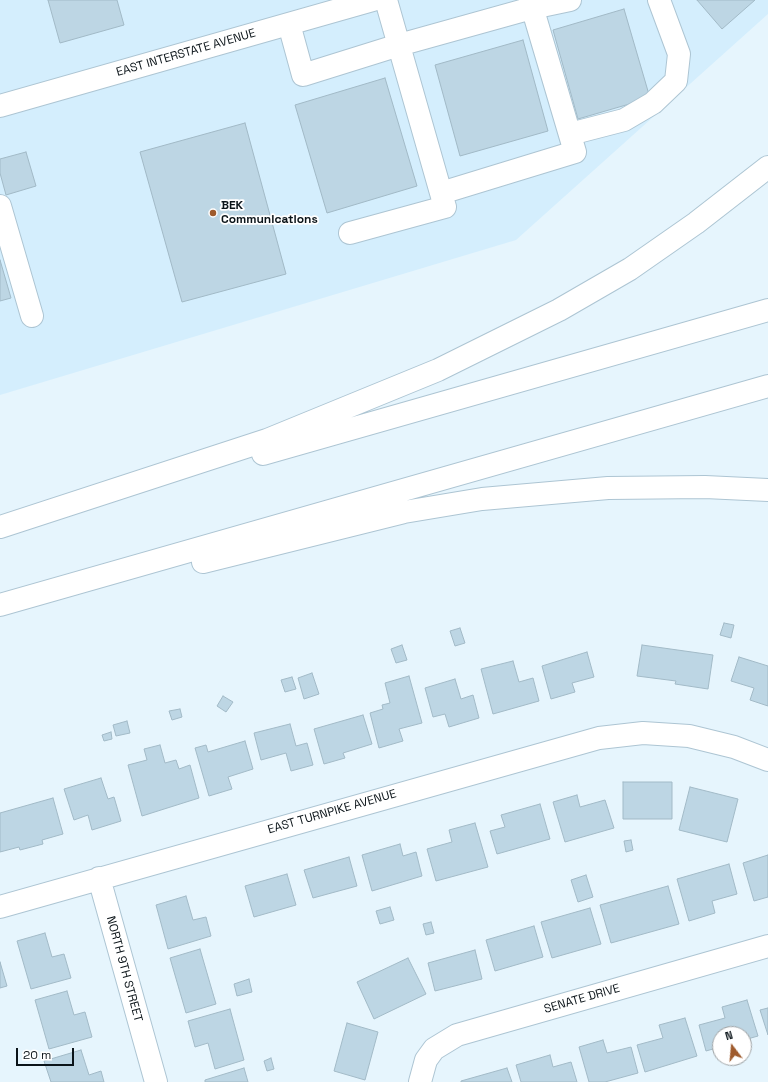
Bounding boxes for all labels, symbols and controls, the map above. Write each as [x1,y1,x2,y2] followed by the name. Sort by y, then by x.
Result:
[115,26,257,80] street label: EAST INTERSTATE AVENUE
[221,199,318,227] place label: BEK Communications
[208,208,218,218] marker: BEK Communications
[266,787,398,837] street label: EAST TURNPIKE AVENUE
[103,914,145,1024] street label: NORTH 9TH STREET
[542,981,622,1017] street label: SENATE DRIVE
[712,1026,752,1066] north arrow
[723,1028,734,1043] text: N
[18,1040,76,1066] scale bar
[23,1047,51,1063] text: 20 m

